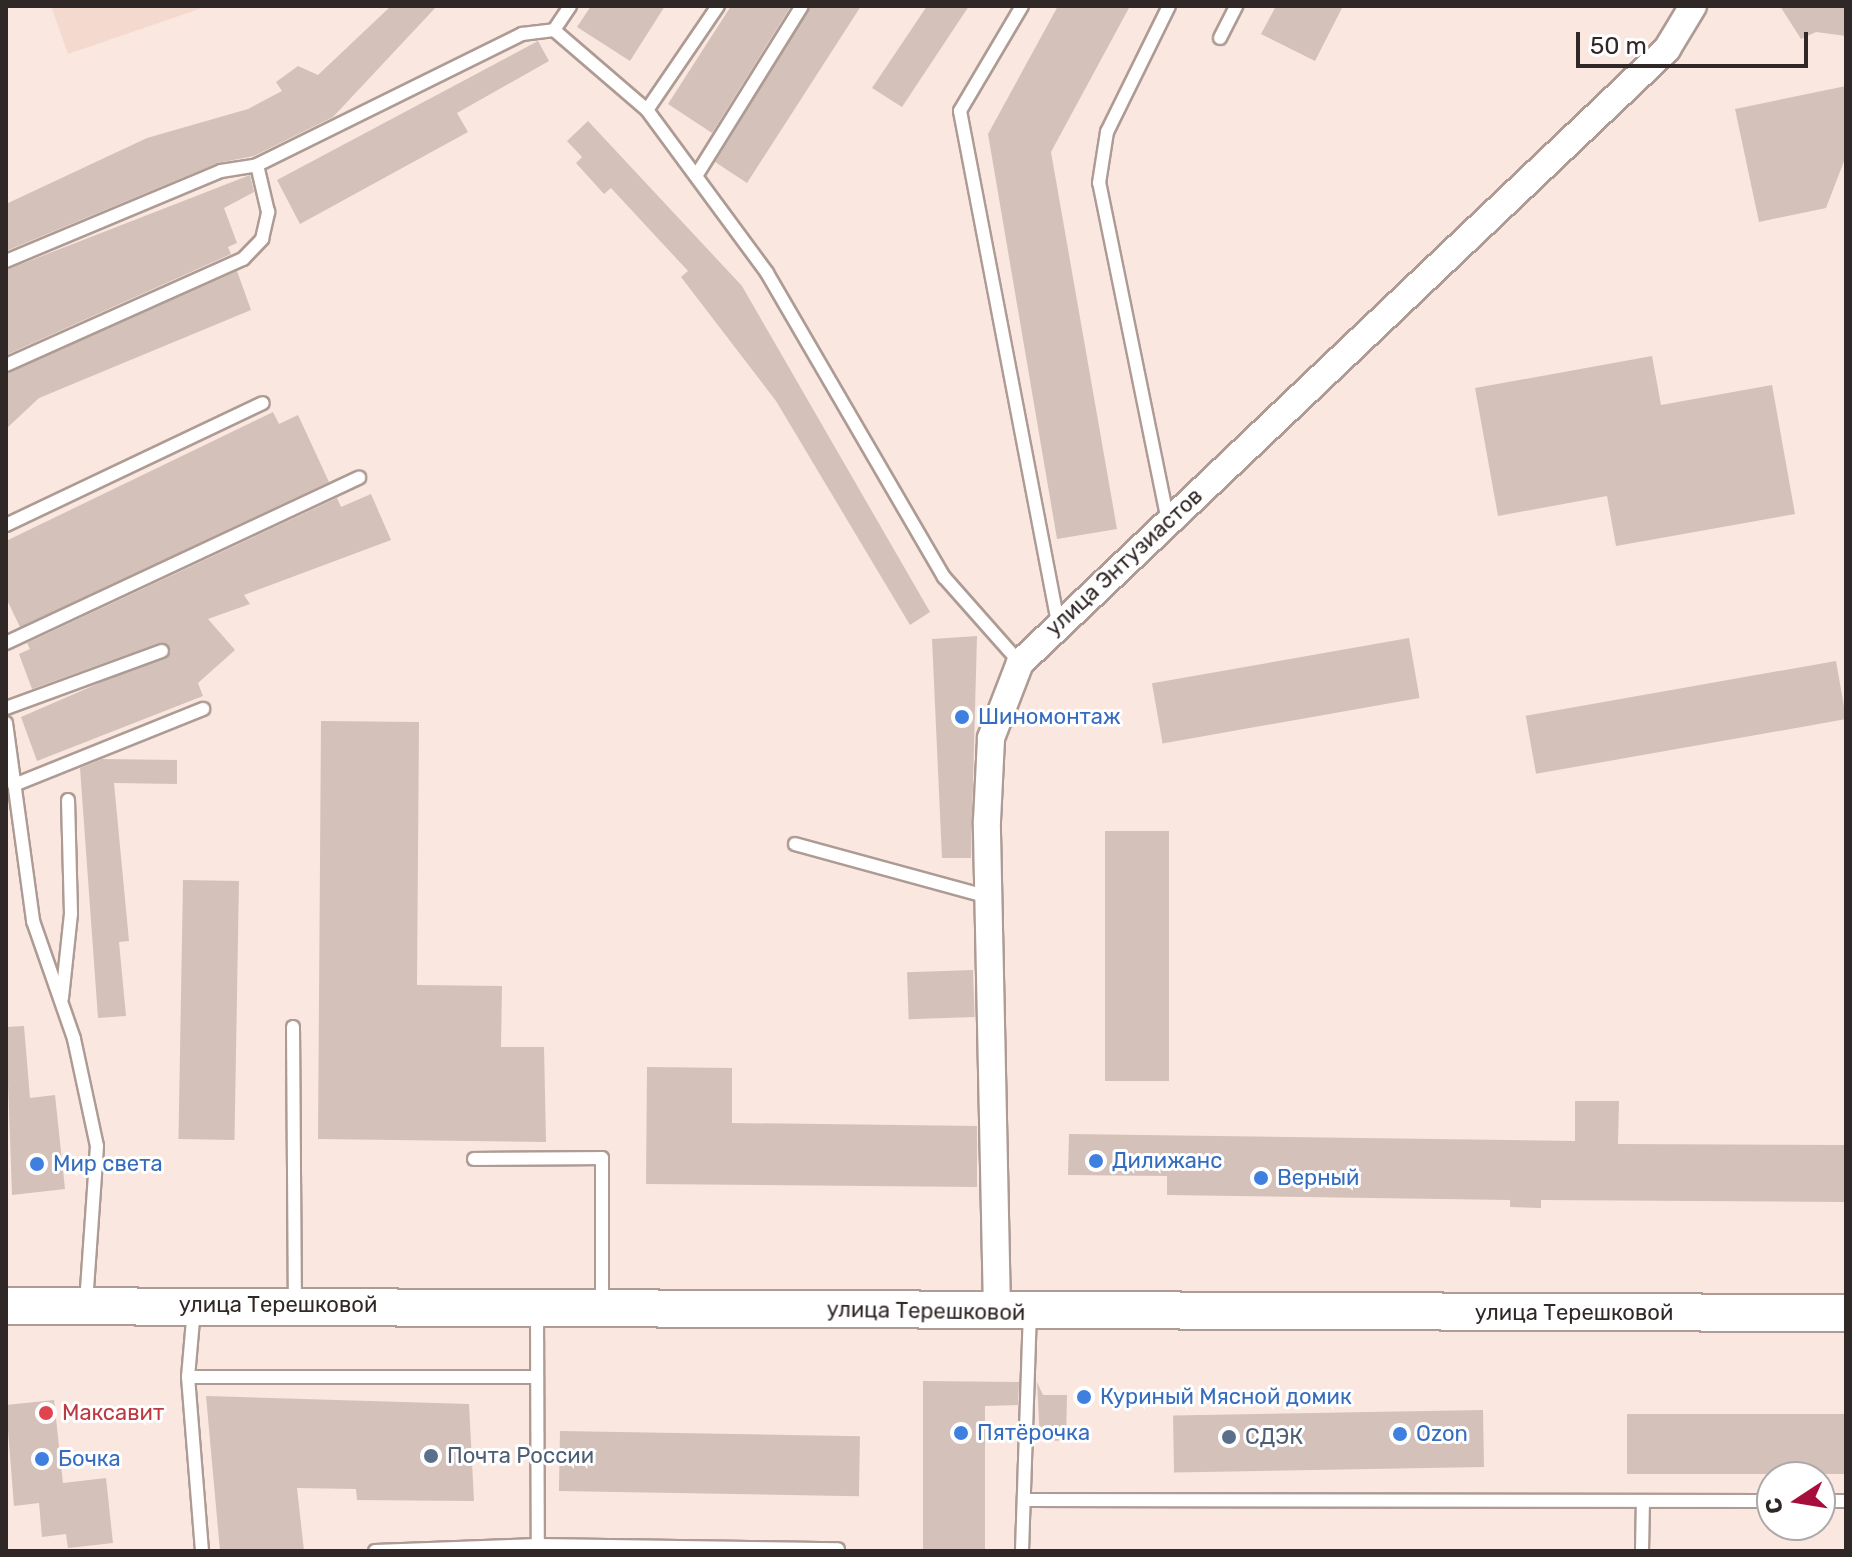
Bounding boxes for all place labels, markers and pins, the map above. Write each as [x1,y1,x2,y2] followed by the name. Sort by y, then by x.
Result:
[978,704,1121,730] place label: Шиномонтаж
[953,708,971,726] marker: Шиномонтаж
[1112,1148,1222,1174] place label: Дилижанс
[53,1151,163,1177] place label: Мир света
[1087,1152,1105,1170] marker: Дилижанс
[28,1155,46,1173] marker: Мир света
[1277,1165,1359,1191] place label: Верный
[1252,1169,1270,1187] marker: Верный
[1100,1384,1352,1410] place label: Куриный Мясной домик
[1075,1388,1093,1406] marker: Куриный Мясной домик
[62,1400,164,1426] place label: Максавит
[37,1404,55,1422] marker: Максавит
[977,1420,1090,1446] place label: Пятёрочка
[1416,1421,1468,1447] place label: Ozon
[952,1424,970,1442] marker: Пятёрочка
[1245,1424,1303,1450] place label: СДЭК
[1391,1425,1409,1443] marker: Ozon
[1220,1428,1238,1446] marker: СДЭК
[447,1443,594,1469] place label: Почта России
[58,1446,121,1472] place label: Бочка
[422,1447,440,1465] marker: Почта России
[33,1450,51,1468] marker: Бочка

